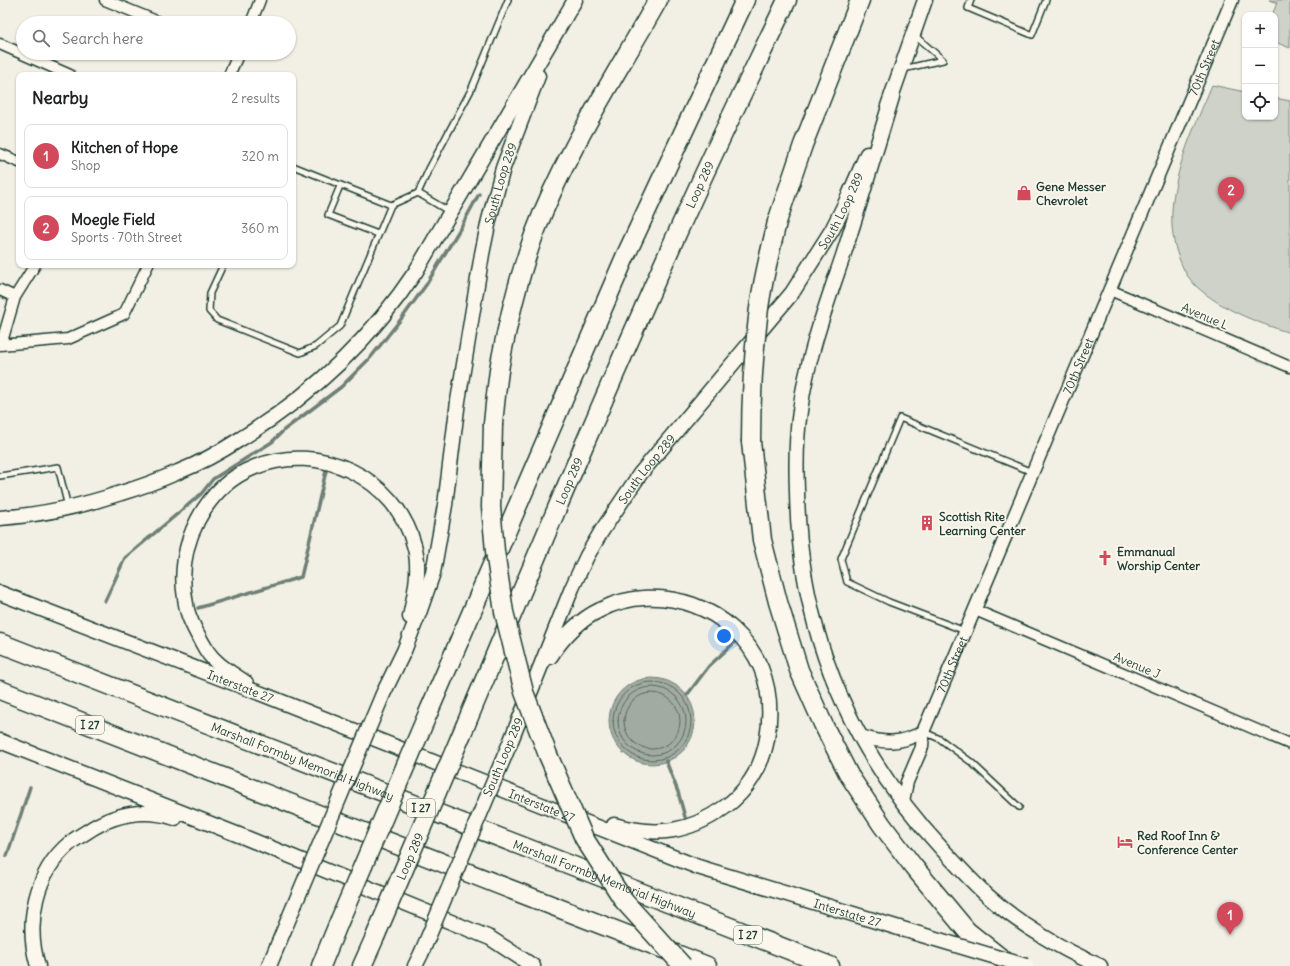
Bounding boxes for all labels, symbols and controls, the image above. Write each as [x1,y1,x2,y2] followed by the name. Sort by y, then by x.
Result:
[1242,12,1278,120] map controls
[1242,12,1278,48] button: +
[16,16,296,60] search box
[30,27,52,49] icon: search
[62,29,143,48] text: Search here
[1185,37,1222,98] street label: 70th Street
[1242,48,1278,84] button: −
[1242,84,1278,120] button: locate
[32,87,88,109] text: Nearby
[231,90,280,107] text: 2 results
[71,138,178,157] text: Kitchen of Hope
[481,140,520,225] street label: South Loop 289
[43,148,49,165] text: 1
[241,148,279,165] text: 320 m
[71,157,100,174] text: Shop
[682,158,717,210] street label: Loop 289
[814,170,866,252] street label: South Loop 289
[1218,177,1244,210] pin: 2
[1036,179,1106,208] place label: Gene Messer Chevrolet
[1015,184,1033,202] shop icon: Gene Messer Chevrolet
[71,210,155,229] text: Moegle Field
[42,220,50,237] text: 2
[241,220,279,237] text: 360 m
[71,229,182,246] text: Sports · 70th Street
[1179,299,1231,333] street label: Avenue L
[1059,335,1096,396] street label: 70th Street
[615,431,678,506] street label: South Loop 289
[552,455,585,507] street label: Loop 289
[939,509,1026,539] place label: Scottish Rite Learning Center
[918,514,936,532] building icon: Scottish Rite Learning Center
[1117,544,1200,574] place label: Emmanual Worship Center
[1096,549,1114,567] church icon: Emmanual Worship Center
[714,626,734,646] your location
[933,634,970,695] street label: 70th Street
[1111,648,1163,682] street label: Avenue J
[206,666,276,705] street label: Interstate 27
[480,715,526,799] street label: South Loop 289
[76,716,104,734] road number: I 27
[209,718,397,803] street label: Marshall Formby Memorial Highway
[507,785,577,825] street label: Interstate 27
[407,799,435,817] road number: I 27
[1137,828,1238,857] place label: Red Roof Inn & Conference Center
[393,830,426,882] street label: Loop 289
[1116,833,1134,851] hotel icon: Red Roof Inn & Conference Center
[511,836,698,921] street label: Marshall Formby Memorial Highway
[812,895,883,930] street label: Interstate 27
[1217,902,1243,935] pin: 1
[734,926,762,944] road number: I 27

